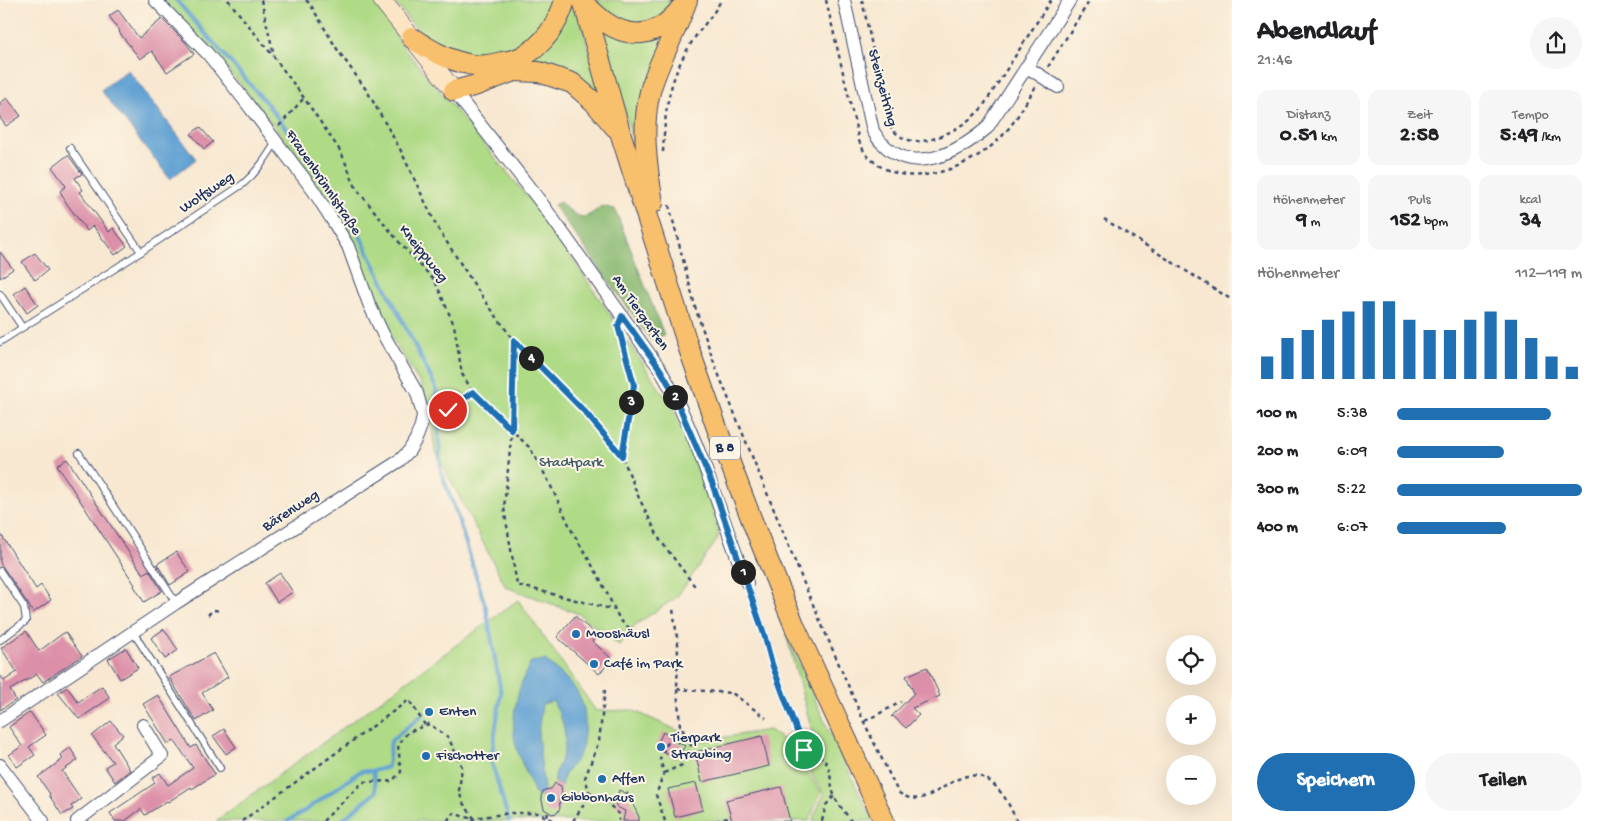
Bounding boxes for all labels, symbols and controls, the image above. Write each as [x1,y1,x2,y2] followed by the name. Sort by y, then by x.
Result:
[1257,16,1376,49] text: Abendlauf
[1530,17,1582,69] button: share
[863,47,901,129] street label: Steinzeitring
[1257,52,1292,71] text: 21:46
[1287,107,1330,124] text: Distanz
[1407,107,1432,124] text: Zeit
[1512,107,1549,124] text: Tempo
[1280,124,1318,149] text: 0.51
[1400,124,1439,149] text: 2:58
[1500,124,1538,149] text: 5:49
[281,126,365,239] street label: Frauenbrünnlstraße
[1318,129,1337,146] text: km
[1538,129,1561,146] text: /km
[176,168,238,218] street label: Wolfsweg
[1273,192,1344,209] text: Höhenmeter
[1408,192,1431,209] text: Puls
[1520,192,1541,209] text: kcal
[1297,209,1307,234] text: 9
[1391,209,1421,234] text: 152
[1520,209,1541,234] text: 34
[1307,214,1320,231] text: m
[1421,214,1448,231] text: bpm
[394,222,452,286] street label: Kneippweg
[1257,265,1339,284] text: Höhenmeter
[1515,265,1582,284] text: 112–119 m
[607,272,673,354] street label: Am Tiergarten
[518,346,544,370] pin: 4
[528,350,535,367] text: 4
[662,384,688,410] pin: 2
[427,389,469,431] pin
[672,389,679,406] text: 2
[618,390,644,414] pin: 3
[628,394,635,411] text: 3
[434,396,462,424] icon: check
[1257,405,1297,424] text: 100 m
[1337,405,1368,424] text: 5:38
[710,436,740,459] road number: B 8
[1257,443,1298,462] text: 200 m
[1337,443,1367,462] text: 6:09
[539,454,604,472] park label: Stadtpark
[1257,481,1299,500] text: 300 m
[1337,481,1366,500] text: 5:22
[258,486,323,537] street label: Bärenweg
[1257,519,1298,538] text: 400 m
[1337,519,1368,538] text: 6:07
[730,560,756,584] pin: 1
[741,564,746,581] text: 1
[586,625,650,643] place label: Mooshäusl
[570,628,582,640] marker: Mooshäusl
[1166,635,1216,805] map controls
[1166,635,1216,685] button: locate
[604,655,684,673] place label: Café im Park
[588,658,600,670] marker: Café im Park
[1166,695,1216,745] button: +
[439,703,476,721] place label: Enten
[423,706,435,718] marker: Enten
[670,729,732,764] place label: Tierpark Straubing
[783,729,825,771] pin
[790,736,818,764] icon: arrive
[655,741,667,753] marker: Tierpark Straubing
[435,747,500,765] place label: Fischotter
[420,750,432,762] marker: Fischotter
[1257,753,1415,811] button: Speichern
[1425,753,1582,811] button: Teilen
[1166,755,1216,805] button: −
[612,770,645,788] place label: Affen
[596,773,608,785] marker: Affen
[561,789,634,807] place label: Gibbonhaus
[545,792,557,804] marker: Gibbonhaus

